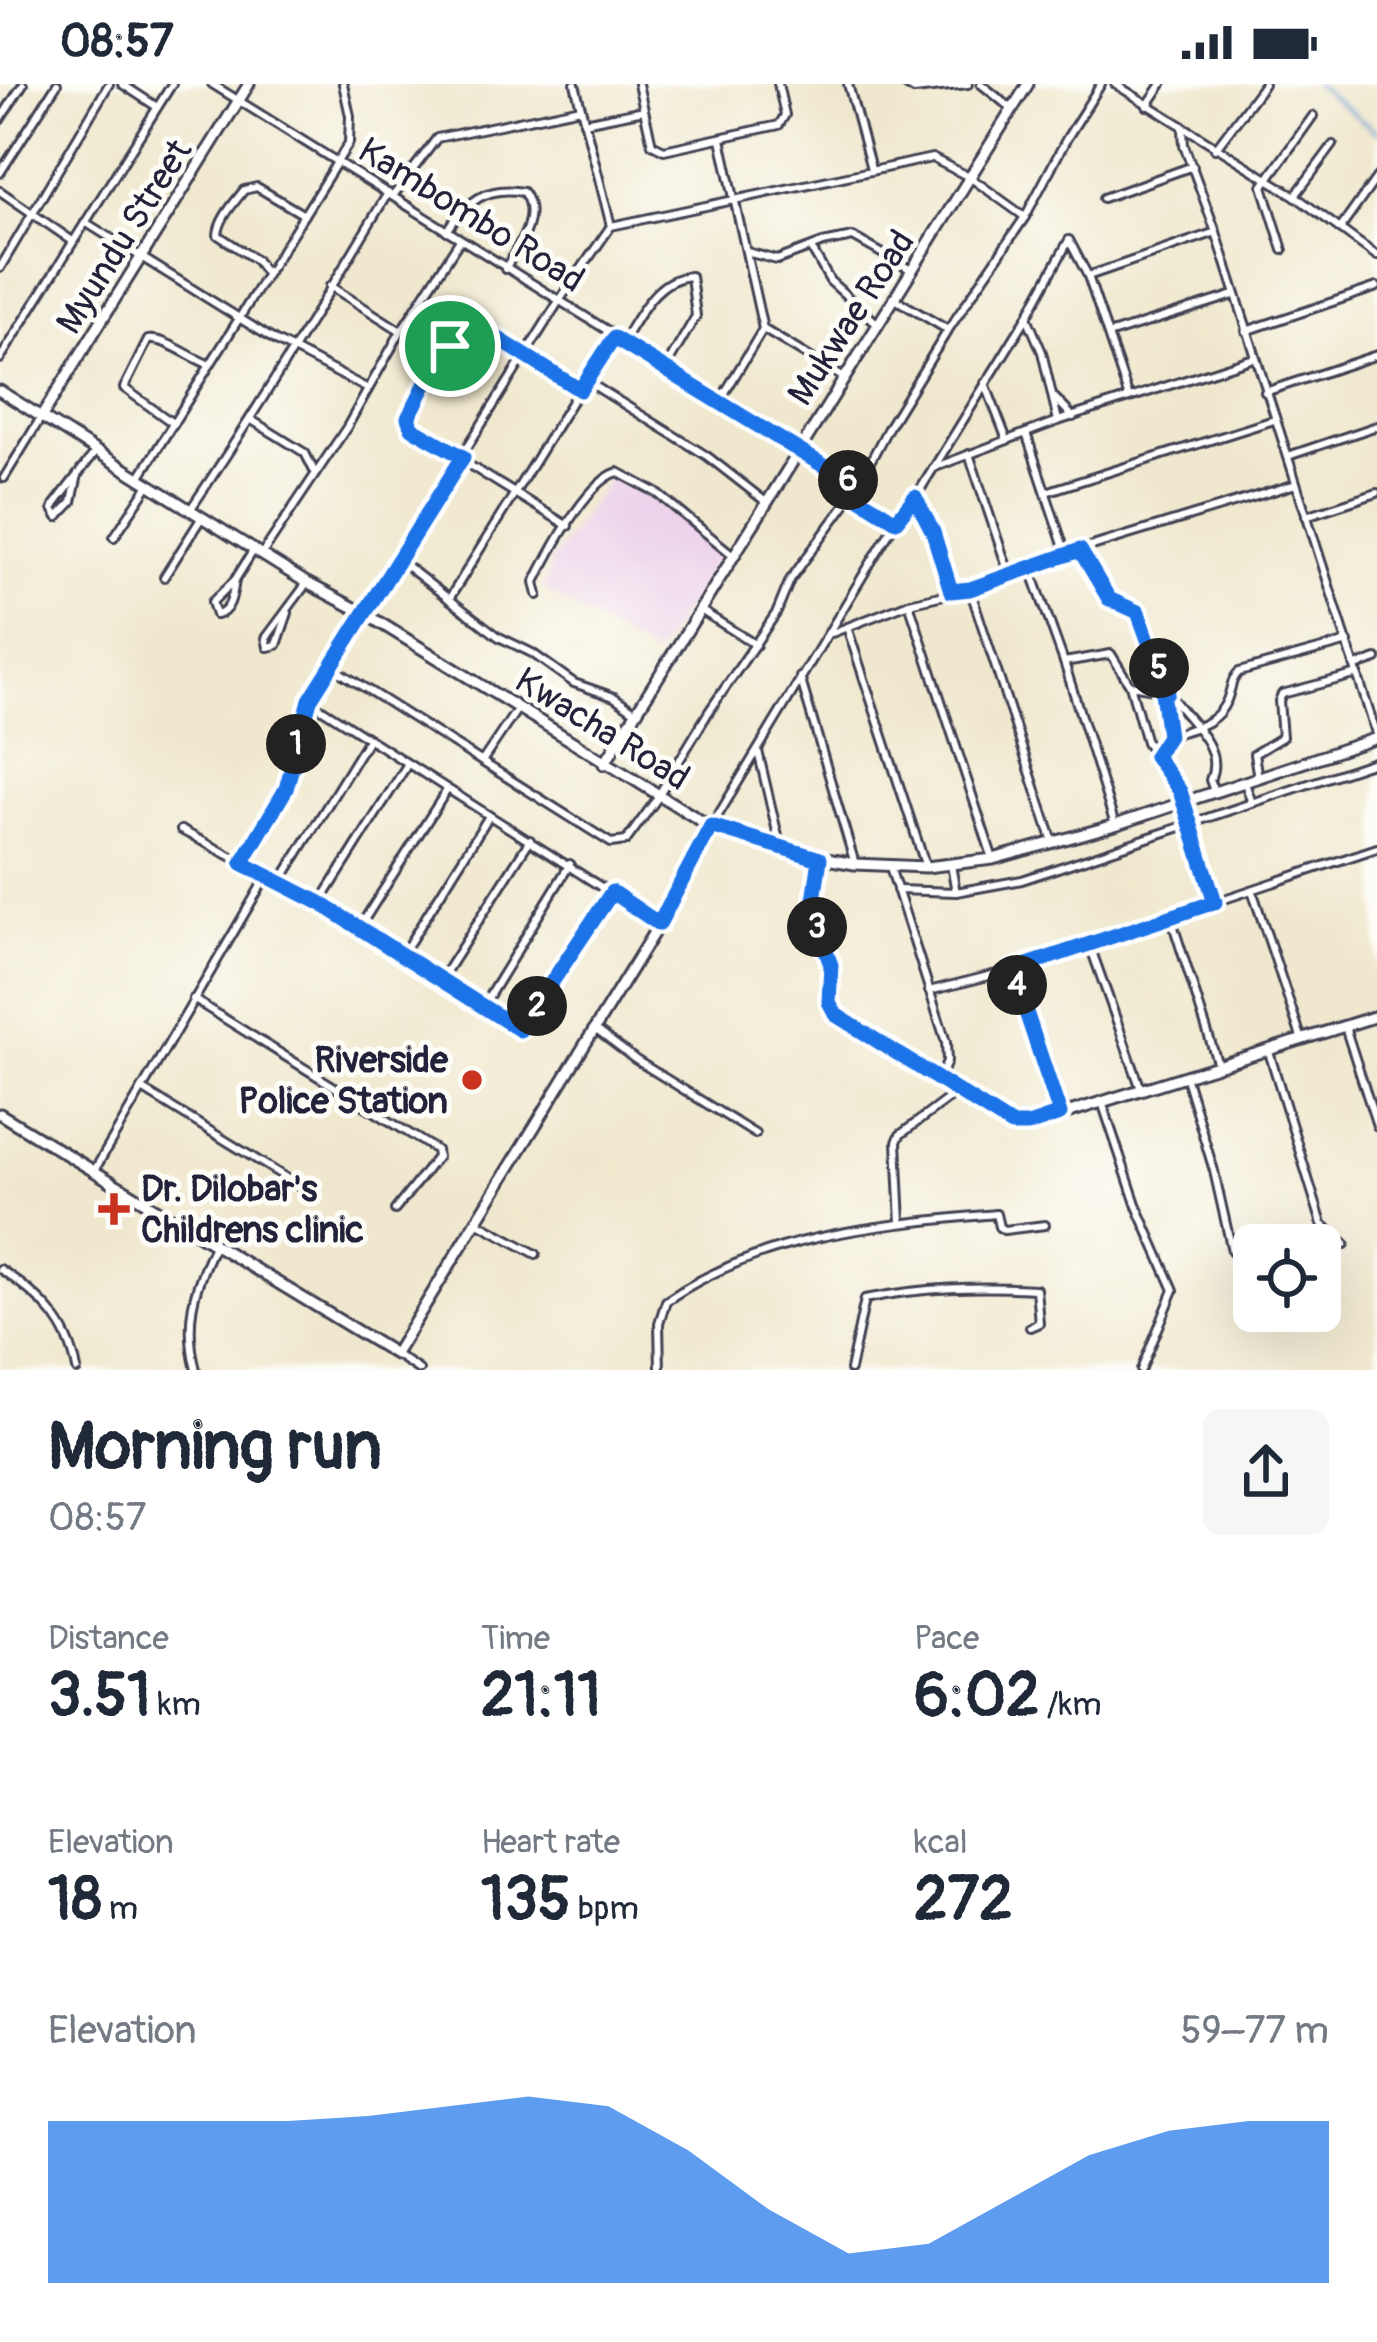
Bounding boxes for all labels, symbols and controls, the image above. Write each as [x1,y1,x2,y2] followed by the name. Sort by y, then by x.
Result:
[60,14,174,70] text: 08:57
[350,128,592,303] street label: Kambombo Road
[47,131,202,342] street label: Myundu Street
[778,222,925,414] street label: Mukwae Road
[399,295,501,397] pin
[417,313,483,379] icon: arrive
[818,450,878,510] pin: 6
[838,459,858,500] text: 6
[1129,638,1189,698] pin: 5
[1150,647,1168,688] text: 5
[507,658,698,801] street label: Kwacha Road
[266,714,326,774] pin: 1
[290,723,302,764] text: 1
[787,897,847,957] pin: 3
[808,906,826,947] text: 3
[987,955,1047,1015] pin: 4
[1007,964,1027,1005] text: 4
[507,976,567,1036] pin: 2
[528,985,546,1026] text: 2
[239,1038,449,1124] place label: Riverside Police Station
[459,1067,485,1093] marker: Riverside Police Station
[141,1167,364,1253] place label: Dr. Dilobar's Childrens clinic
[98,1193,130,1225] marker: Dr. Dilobar's Childrens clinic
[1233,1224,1341,1332] map controls
[1233,1224,1341,1332] button: locate
[48,1406,382,1489] text: Morning run
[1203,1409,1329,1535] button: share
[48,1493,146,1542] text: 08:57
[48,1618,169,1659] text: Distance
[481,1618,550,1659] text: Time
[914,1618,979,1659] text: Pace
[48,1659,151,1734] text: 3.51
[481,1659,601,1734] text: 21:11
[914,1659,1039,1734] text: 6:02
[151,1684,201,1725] text: km
[1039,1684,1102,1725] text: /km
[48,1822,174,1863] text: Elevation
[481,1822,620,1863] text: Heart rate
[914,1822,968,1863] text: kcal
[48,1863,102,1938] text: 18
[481,1863,570,1938] text: 135
[914,1863,1013,1938] text: 272
[102,1888,138,1929] text: m
[570,1888,639,1929] text: bpm
[48,2006,197,2055] text: Elevation
[1180,2006,1329,2055] text: 59–77 m

